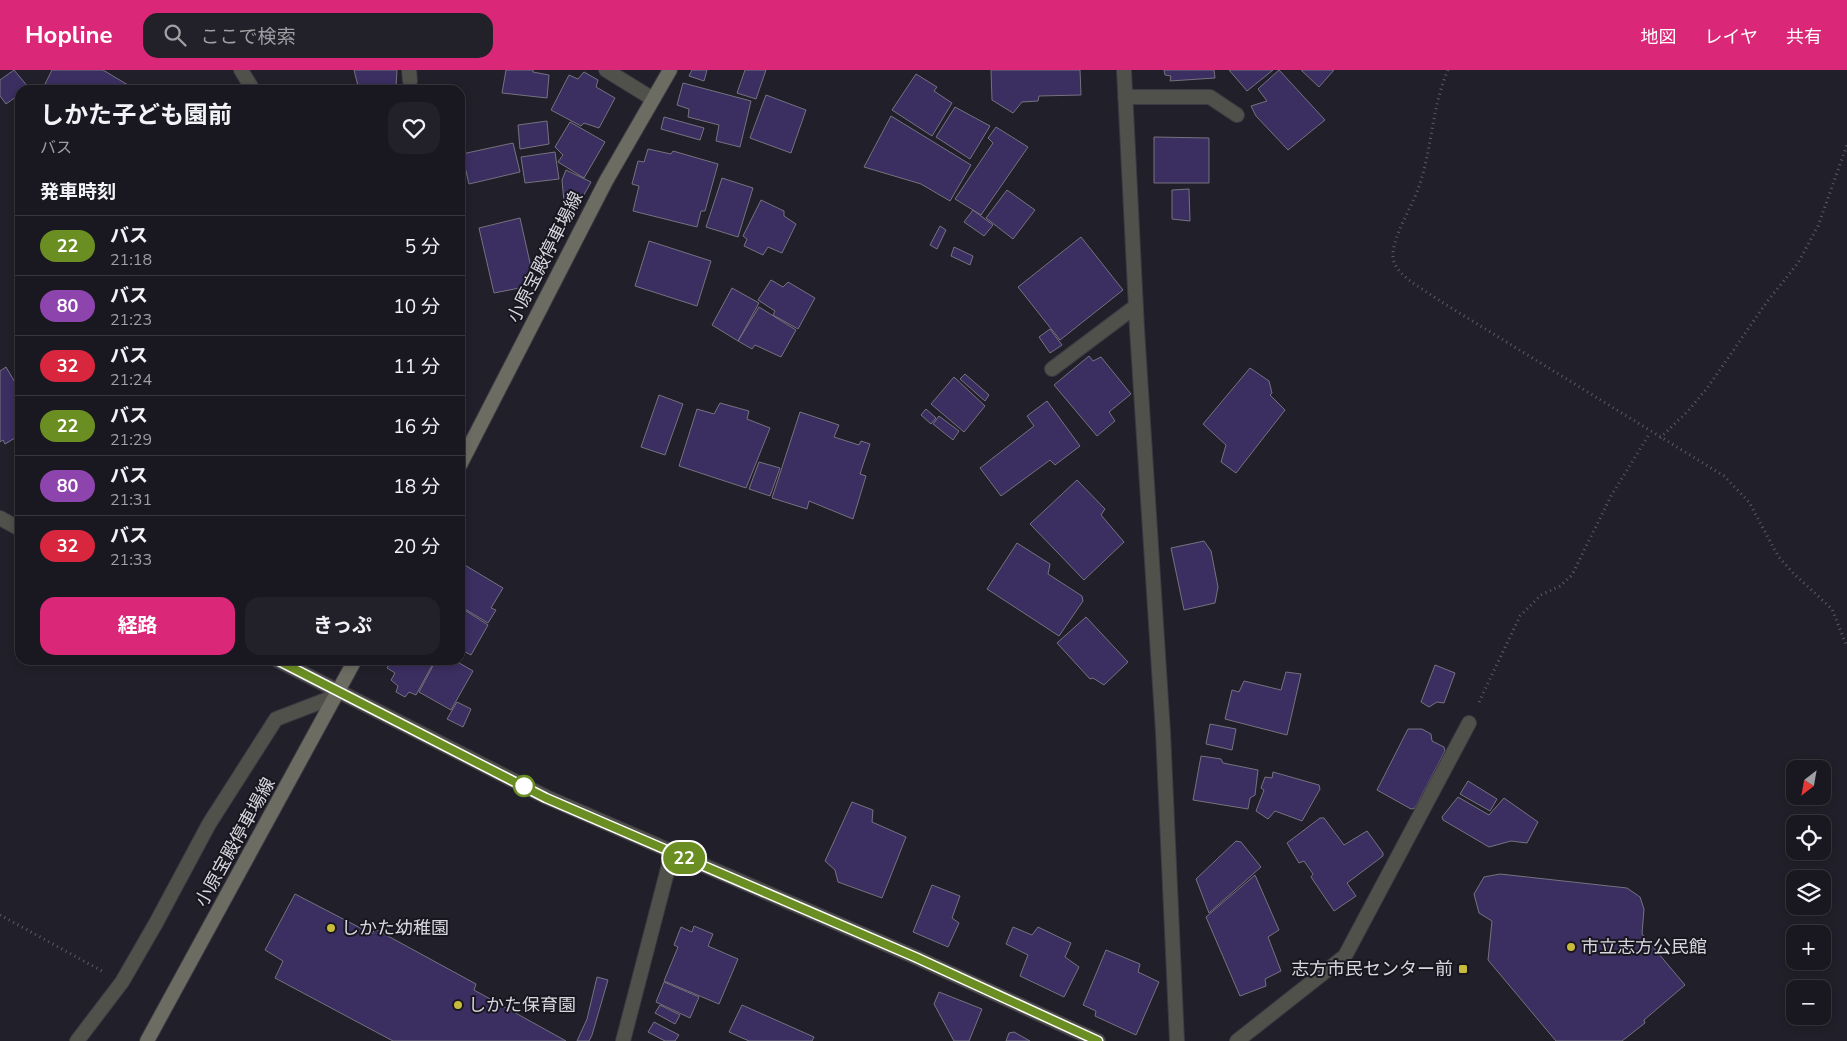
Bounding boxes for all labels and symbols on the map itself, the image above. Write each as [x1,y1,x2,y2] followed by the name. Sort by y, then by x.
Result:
[502,187,588,327] street label: 小原宝殿停車場線
[1786,760,1831,805] north arrow
[190,773,280,911] street label: 小原宝殿停車場線
[513,775,535,797] unlabelled marker
[662,842,706,874] line badge: 22
[341,916,449,940] place label: しかた幼稚園
[325,922,337,934] marker: しかた幼稚園
[1581,935,1707,959] place label: 市立志方公民館
[1565,941,1577,953] marker: 市立志方公民館
[1291,957,1453,981] place label: 志方市民センター前
[1457,963,1469,975] marker: 志方市民センター前
[468,993,576,1017] place label: しかた保育園
[452,999,464,1011] marker: しかた保育園

